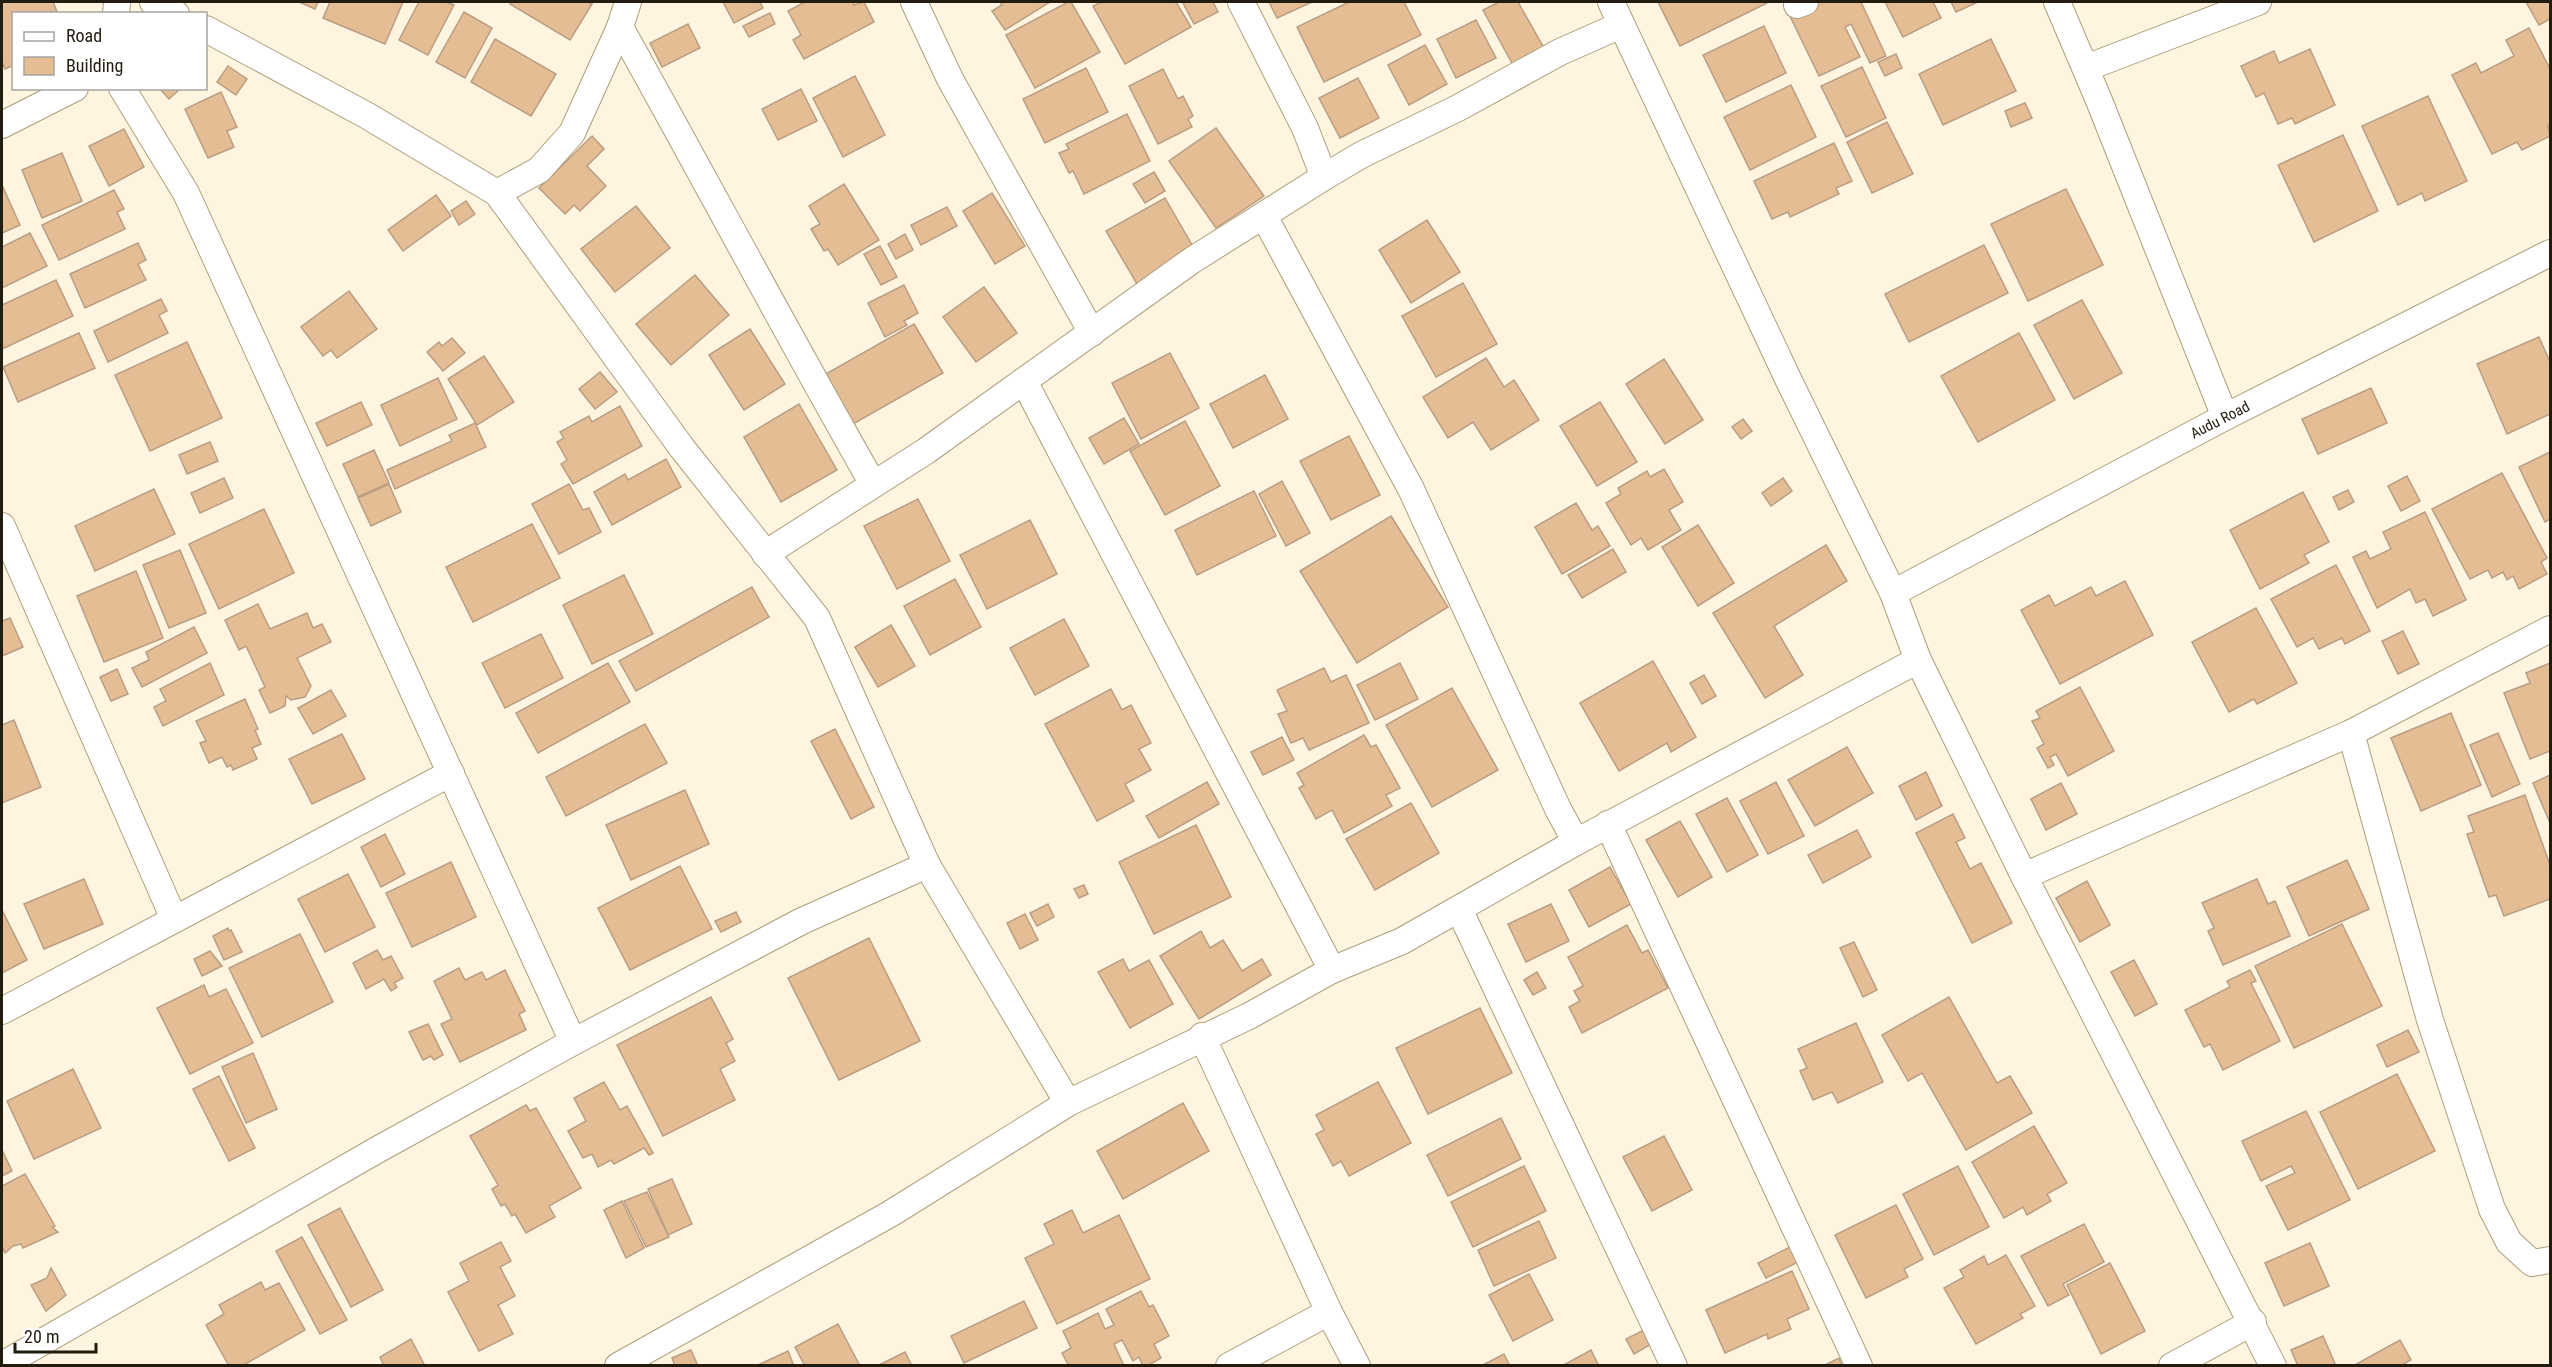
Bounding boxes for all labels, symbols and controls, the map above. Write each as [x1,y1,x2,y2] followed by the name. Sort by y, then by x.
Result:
[12,12,207,90] legend
[66,25,102,46] text: Road
[66,55,123,76] text: Building
[2187,397,2253,443] street label: Audu Road
[15,1316,96,1354] scale bar
[24,1326,59,1347] text: 20 m

